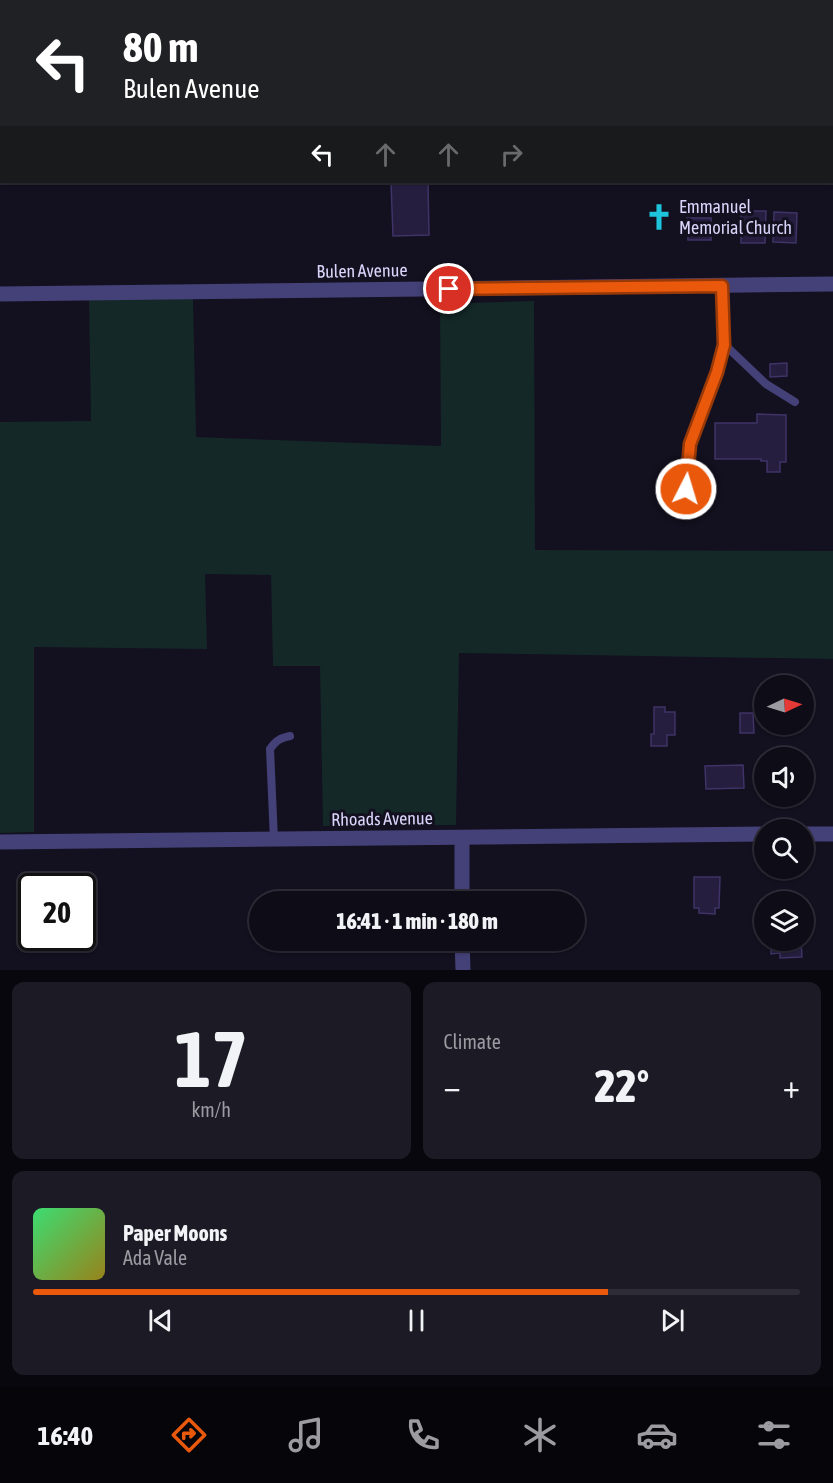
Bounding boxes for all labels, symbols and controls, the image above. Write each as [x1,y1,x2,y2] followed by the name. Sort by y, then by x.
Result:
[123,23,198,71] text: 80 m
[24,24,102,102] icon: left
[123,73,260,104] text: Bulen Avenue
[306,138,339,171] icon: left
[369,138,402,171] icon: ahead
[432,138,465,171] icon: ahead
[495,138,528,171] icon: right
[679,196,792,238] place label: Emmanuel Memorial Church
[644,202,674,232] church icon: Emmanuel Memorial Church
[316,259,408,282] street label: Bulen Avenue
[423,263,474,314] pin
[432,272,465,305] icon: arrive
[654,457,718,521] position arrow
[754,675,814,735] north arrow
[754,675,814,951] map controls
[754,747,814,807] button: sound
[331,807,433,830] street label: Rhoads Avenue
[754,819,814,879] button: search
[18,873,96,951] speed limit sign: 20
[754,891,814,951] button: layers
[336,908,498,934] text: 16:41 · 1 min · 180 m
[175,1014,248,1104] text: 17
[444,1030,501,1053] text: Climate
[594,1060,649,1112] text: 22°
[444,1067,461,1105] text: −
[783,1067,800,1105] text: +
[191,1098,231,1121] text: km/h
[123,1220,227,1246] text: Paper Moons
[123,1246,187,1269] text: Ada Vale
[144,1304,177,1337] icon: previous
[400,1304,433,1337] icon: pause
[656,1304,689,1337] icon: next
[168,1414,210,1456] icon: directions
[285,1414,327,1456] icon: music
[402,1414,444,1456] icon: phone
[519,1414,561,1456] icon: climate
[636,1414,678,1456] icon: car
[753,1414,795,1456] icon: filters
[38,1420,93,1451] text: 16:40

